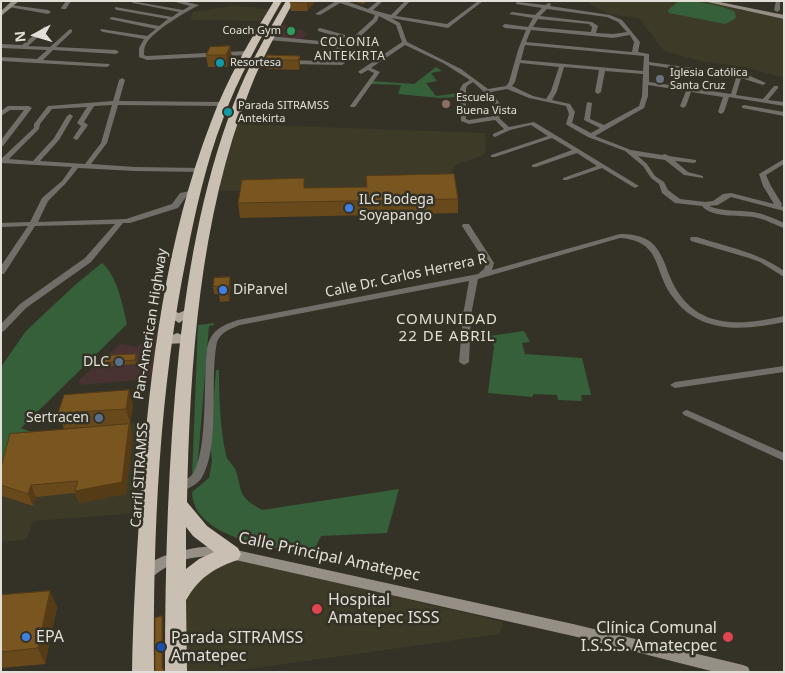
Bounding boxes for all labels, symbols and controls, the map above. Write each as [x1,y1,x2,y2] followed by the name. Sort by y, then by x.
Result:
[10,10,60,60] north arrow
[222,24,281,38] place label: Coach Gym
[285,25,297,37] marker: Coach Gym
[10,30,30,43] text: N
[313,36,387,64] district label: COLONIA ANTEKIRTA
[230,56,281,70] place label: Resortesa
[214,57,226,69] marker: Resortesa
[670,66,748,92] place label: Iglesia Católica Santa Cruz
[654,73,666,85] marker: Iglesia Católica Santa Cruz
[456,91,517,117] place label: Escuela Buena Vista
[440,98,452,110] marker: Escuela Buena Vista
[238,99,329,125] place label: Parada SITRAMSS Antekirta
[222,106,234,118] marker: Parada SITRAMSS Antekirta
[359,192,434,224] place label: ILC Bodega Soyapango
[343,202,355,214] marker: ILC Bodega Soyapango
[131,247,171,401] street label: Pan-American Highway
[324,251,488,301] street label: Calle Dr. Carlos Herrera R
[233,282,288,298] place label: DiParvel
[217,284,229,296] marker: DiParvel
[395,311,499,346] district label: COMUNIDAD 22 DE ABRIL
[83,354,109,370] place label: DLC
[113,356,125,368] marker: DLC
[26,410,89,426] place label: Sertracen
[93,412,105,424] marker: Sertracen
[128,422,152,528] street label: Carril SITRAMSS
[236,528,422,586] street label: Calle Principal Amatepec
[328,590,439,628] place label: Hospital Amatepec ISSS
[310,602,324,616] marker: Hospital Amatepec ISSS
[581,618,717,656] place label: Clínica Comunal I.S.S.S. Amatecpec
[36,627,64,647] place label: EPA
[171,628,303,666] place label: Parada SITRAMSS Amatepec
[721,630,735,644] marker: Clínica Comunal I.S.S.S. Amatecpec
[20,631,32,643] marker: EPA
[155,641,167,653] marker: Parada SITRAMSS Amatepec

